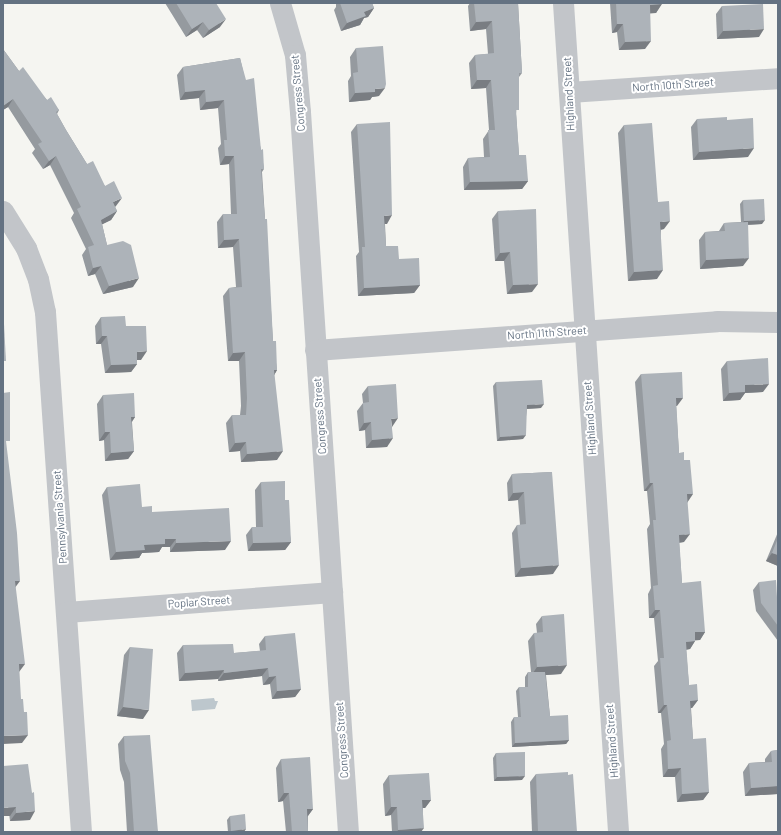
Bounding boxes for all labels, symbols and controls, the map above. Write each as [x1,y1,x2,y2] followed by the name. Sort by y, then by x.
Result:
[288,54,308,132] street label: Congress Street
[560,57,578,131] street label: Highland Street
[632,76,714,94] street label: North 10th Street
[507,324,587,342] street label: North 11th Street
[311,377,329,455] street label: Congress Street
[581,381,599,455] street label: Highland Street
[50,470,70,564] street label: Pennsylvania Street
[167,593,231,611] street label: Poplar Street
[333,701,351,779] street label: Congress Street
[603,704,621,778] street label: Highland Street

